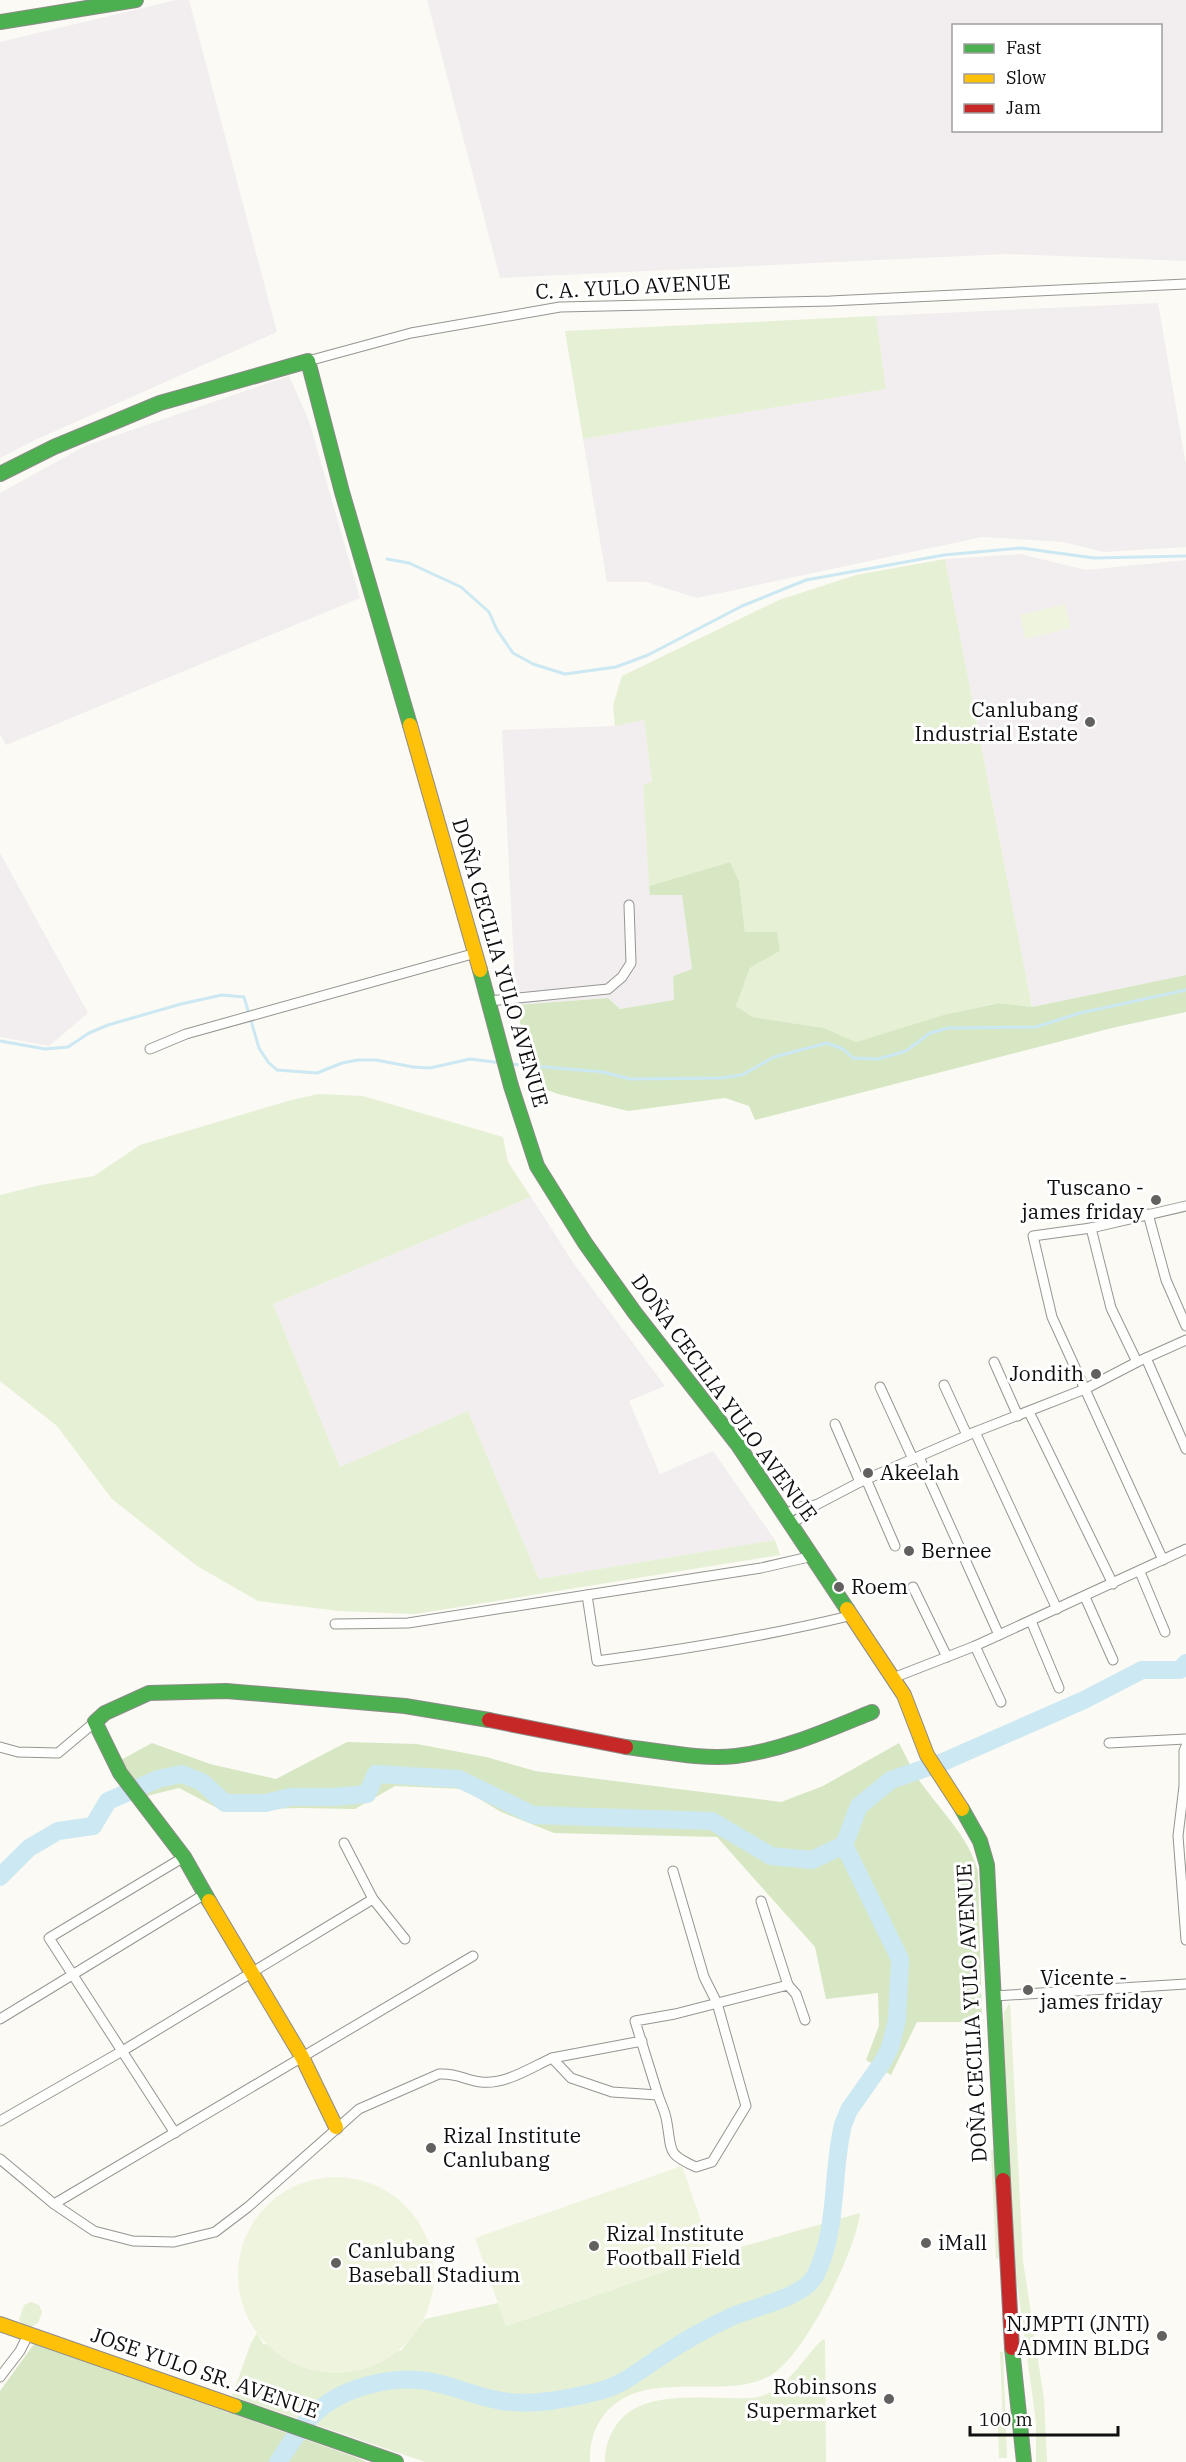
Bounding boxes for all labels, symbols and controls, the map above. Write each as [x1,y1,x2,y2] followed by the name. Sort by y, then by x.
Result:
[952,24,1162,132] legend
[1006,36,1041,59] text: Fast
[1006,66,1046,89] text: Slow
[1006,96,1041,119] text: Jam
[535,267,731,305] street label: C. A. YULO AVENUE
[915,695,1079,747] place label: Canlubang Industrial Estate
[1083,715,1097,729] marker: Canlubang Industrial Estate
[446,815,556,1110] street label: DOÑA CECILIA YULO AVENUE
[1020,1173,1145,1225] place label: Tuscano - james friday
[1149,1193,1163,1207] marker: Tuscano - james friday
[626,1268,824,1527] street label: DOÑA CECILIA YULO AVENUE
[1009,1359,1084,1387] place label: Jondith
[1089,1367,1103,1381] marker: Jondith
[880,1458,960,1486] place label: Akeelah
[861,1466,875,1480] marker: Akeelah
[921,1536,992,1564] place label: Bernee
[902,1544,916,1558] marker: Bernee
[851,1572,908,1600] place label: Roem
[832,1580,846,1594] marker: Roem
[949,1863,993,2163] street label: DOÑA CECILIA YULO AVENUE
[1039,1963,1163,2015] place label: Vicente - james friday
[1021,1983,1035,1997] marker: Vicente - james friday
[443,2121,581,2173] place label: Rizal Institute Canlubang
[424,2141,438,2155] marker: Rizal Institute Canlubang
[606,2219,744,2271] place label: Rizal Institute Football Field
[938,2228,987,2256] place label: iMall
[348,2236,520,2288] place label: Canlubang Baseball Stadium
[919,2236,933,2250] marker: iMall
[587,2239,601,2253] marker: Rizal Institute Football Field
[329,2256,343,2270] marker: Canlubang Baseball Stadium
[1006,2309,1150,2361] place label: NJMPTI (JNTI) ADMIN BLDG
[88,2320,323,2424] street label: JOSE YULO SR. AVENUE
[1155,2329,1169,2343] marker: NJMPTI (JNTI) ADMIN BLDG
[747,2372,877,2424] place label: Robinsons Supermarket
[882,2392,896,2406] marker: Robinsons Supermarket
[970,2399,1118,2437] scale bar
[979,2408,1033,2431] text: 100 m

